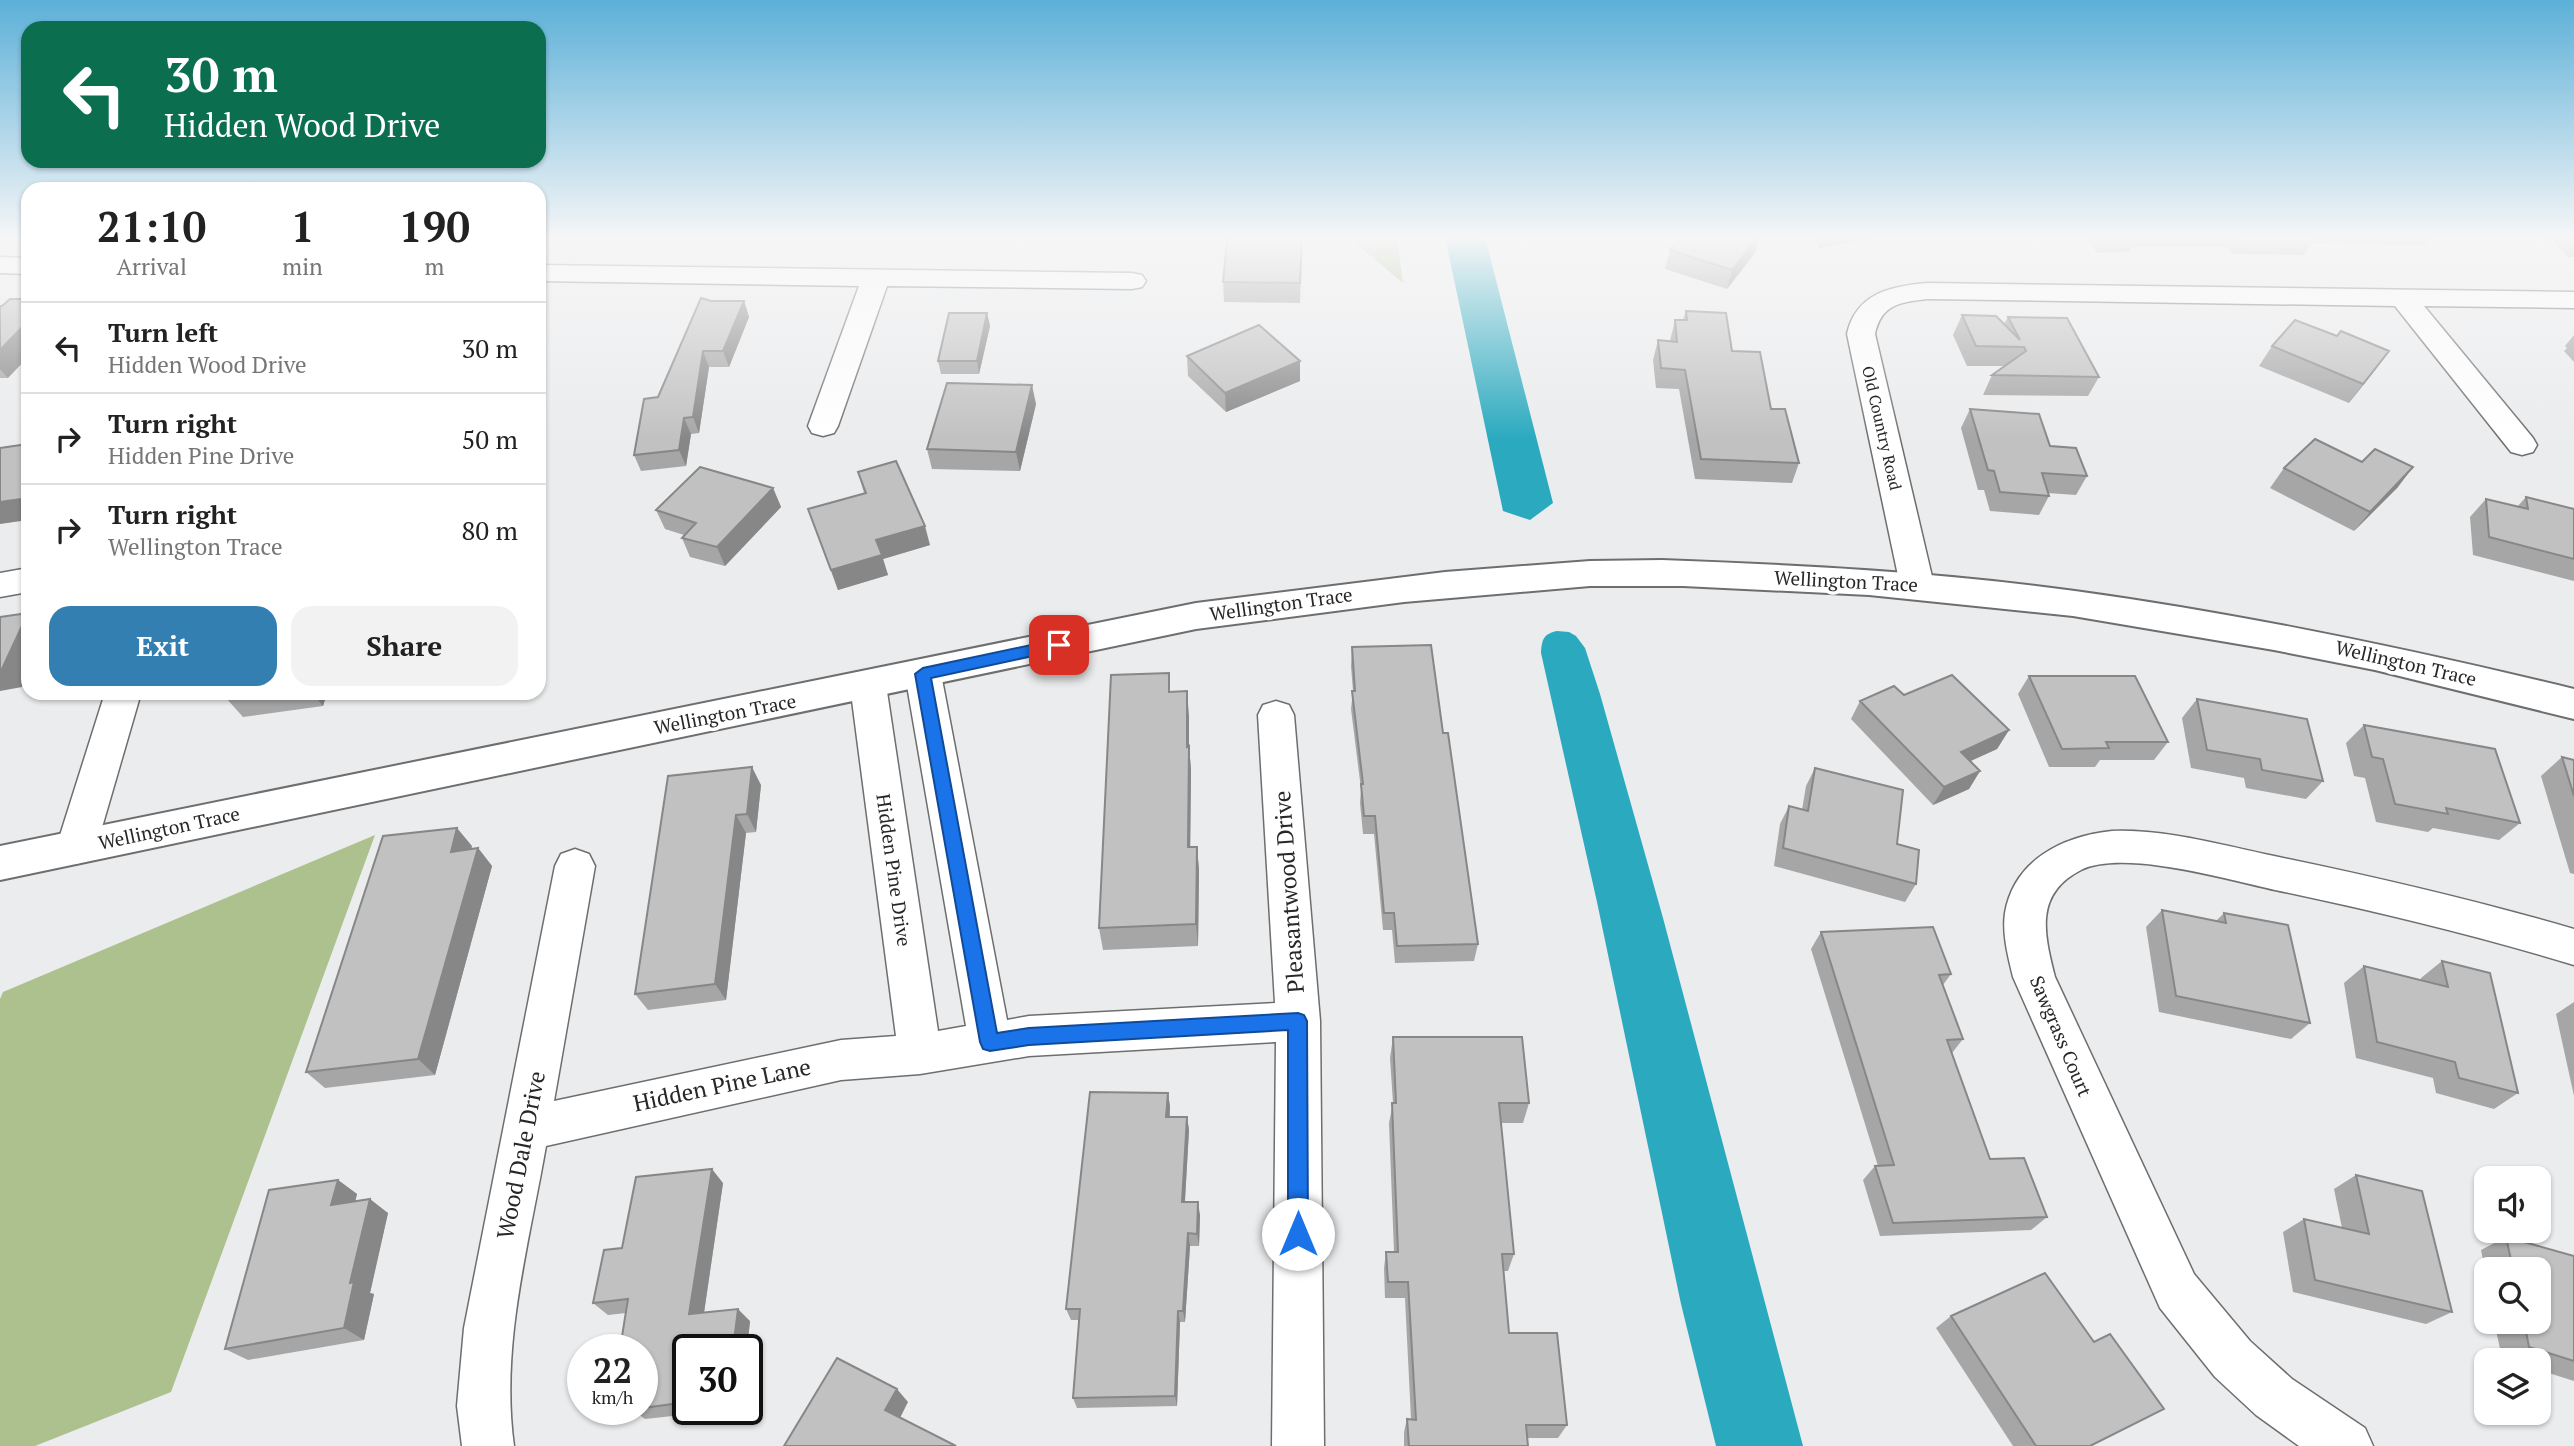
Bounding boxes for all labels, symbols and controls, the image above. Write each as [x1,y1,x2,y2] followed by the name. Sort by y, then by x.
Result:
[164,41,278,106] text: 30 m
[49,49,140,140] icon: left
[164,104,440,146] text: Hidden Wood Drive
[97,198,206,254] text: 21:10
[291,198,314,254] text: 1
[399,198,470,254] text: 190
[116,251,187,282] text: Arrival
[282,251,323,282] text: min
[424,251,444,282] text: m
[108,315,218,349] text: Turn left
[49,329,87,367] icon: left
[462,331,518,365] text: 30 m
[108,349,307,380] text: Hidden Wood Drive
[1857,364,1907,492] street label: Old Country Road
[108,406,237,440] text: Turn right
[49,420,87,458] icon: right
[462,422,518,456] text: 50 m
[108,440,294,471] text: Hidden Pine Drive
[108,497,237,531] text: Turn right
[49,511,87,549] icon: right
[462,513,518,547] text: 80 m
[108,531,282,562] text: Wellington Trace
[1773,564,1919,597] street label: Wellington Trace
[1208,581,1354,626] street label: Wellington Trace
[49,606,277,686] button: Exit
[291,606,518,686] button: Share
[1029,615,1089,675] pin
[1040,626,1078,664] icon: arrive
[2333,634,2479,691] street label: Wellington Trace
[652,687,798,740] street label: Wellington Trace
[1266,790,1311,994] street label: Pleasantwood Drive
[871,792,918,948] street label: Hidden Pine Drive
[96,800,242,855] street label: Wellington Trace
[2025,972,2098,1100] street label: Sawgrass Court
[630,1051,814,1118] street label: Hidden Pine Lane
[489,1068,552,1242] street label: Wood Dale Drive
[2474,1166,2551,1425] map controls
[2474,1166,2551,1243] button: sound
[1261,1197,1335,1271] position arrow
[2474,1257,2551,1334] button: search
[672,1334,763,1425] speed limit sign: 30
[593,1347,632,1393] text: 22
[2474,1348,2551,1425] button: layers
[592,1385,633,1409] text: km/h

